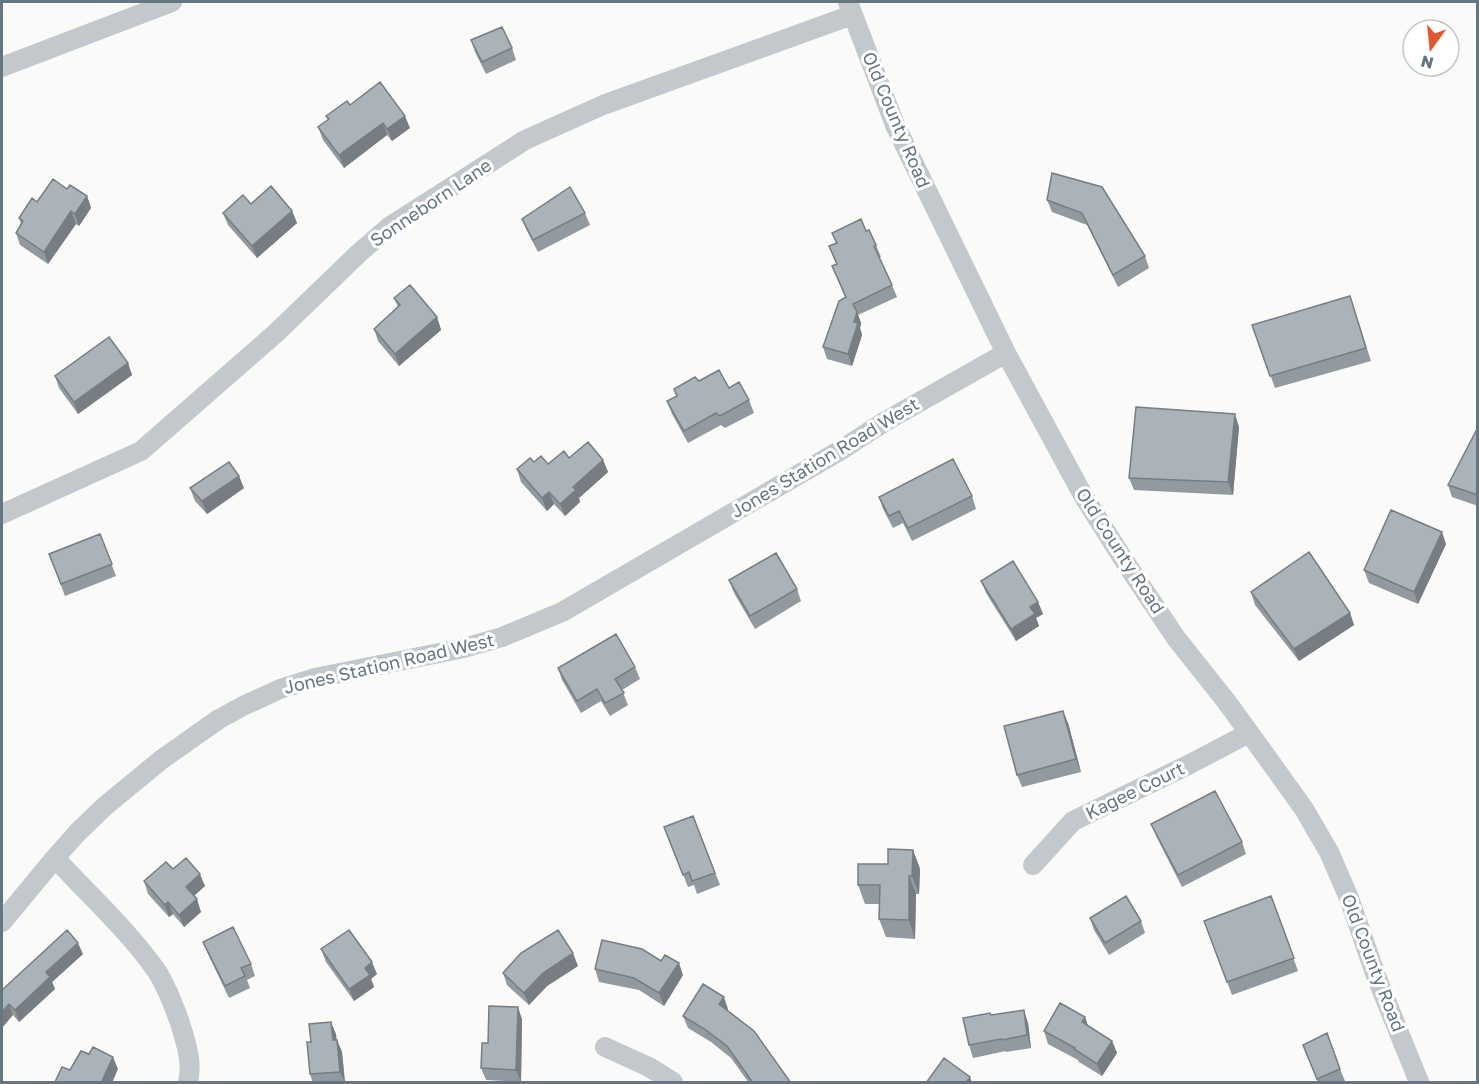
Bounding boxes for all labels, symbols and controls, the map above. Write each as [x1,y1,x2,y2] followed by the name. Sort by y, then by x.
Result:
[1401,18,1461,78] north arrow
[858,48,935,191] street label: Old County Road
[1419,51,1436,74] text: N
[366,153,495,251] street label: Sonneborn Lane
[726,392,922,522] street label: Jones Station Road West
[1072,483,1170,617] street label: Old County Road
[281,628,496,698] street label: Jones Station Road West
[1081,757,1188,824] street label: Kagee Court
[1338,891,1410,1035] street label: Old County Road

